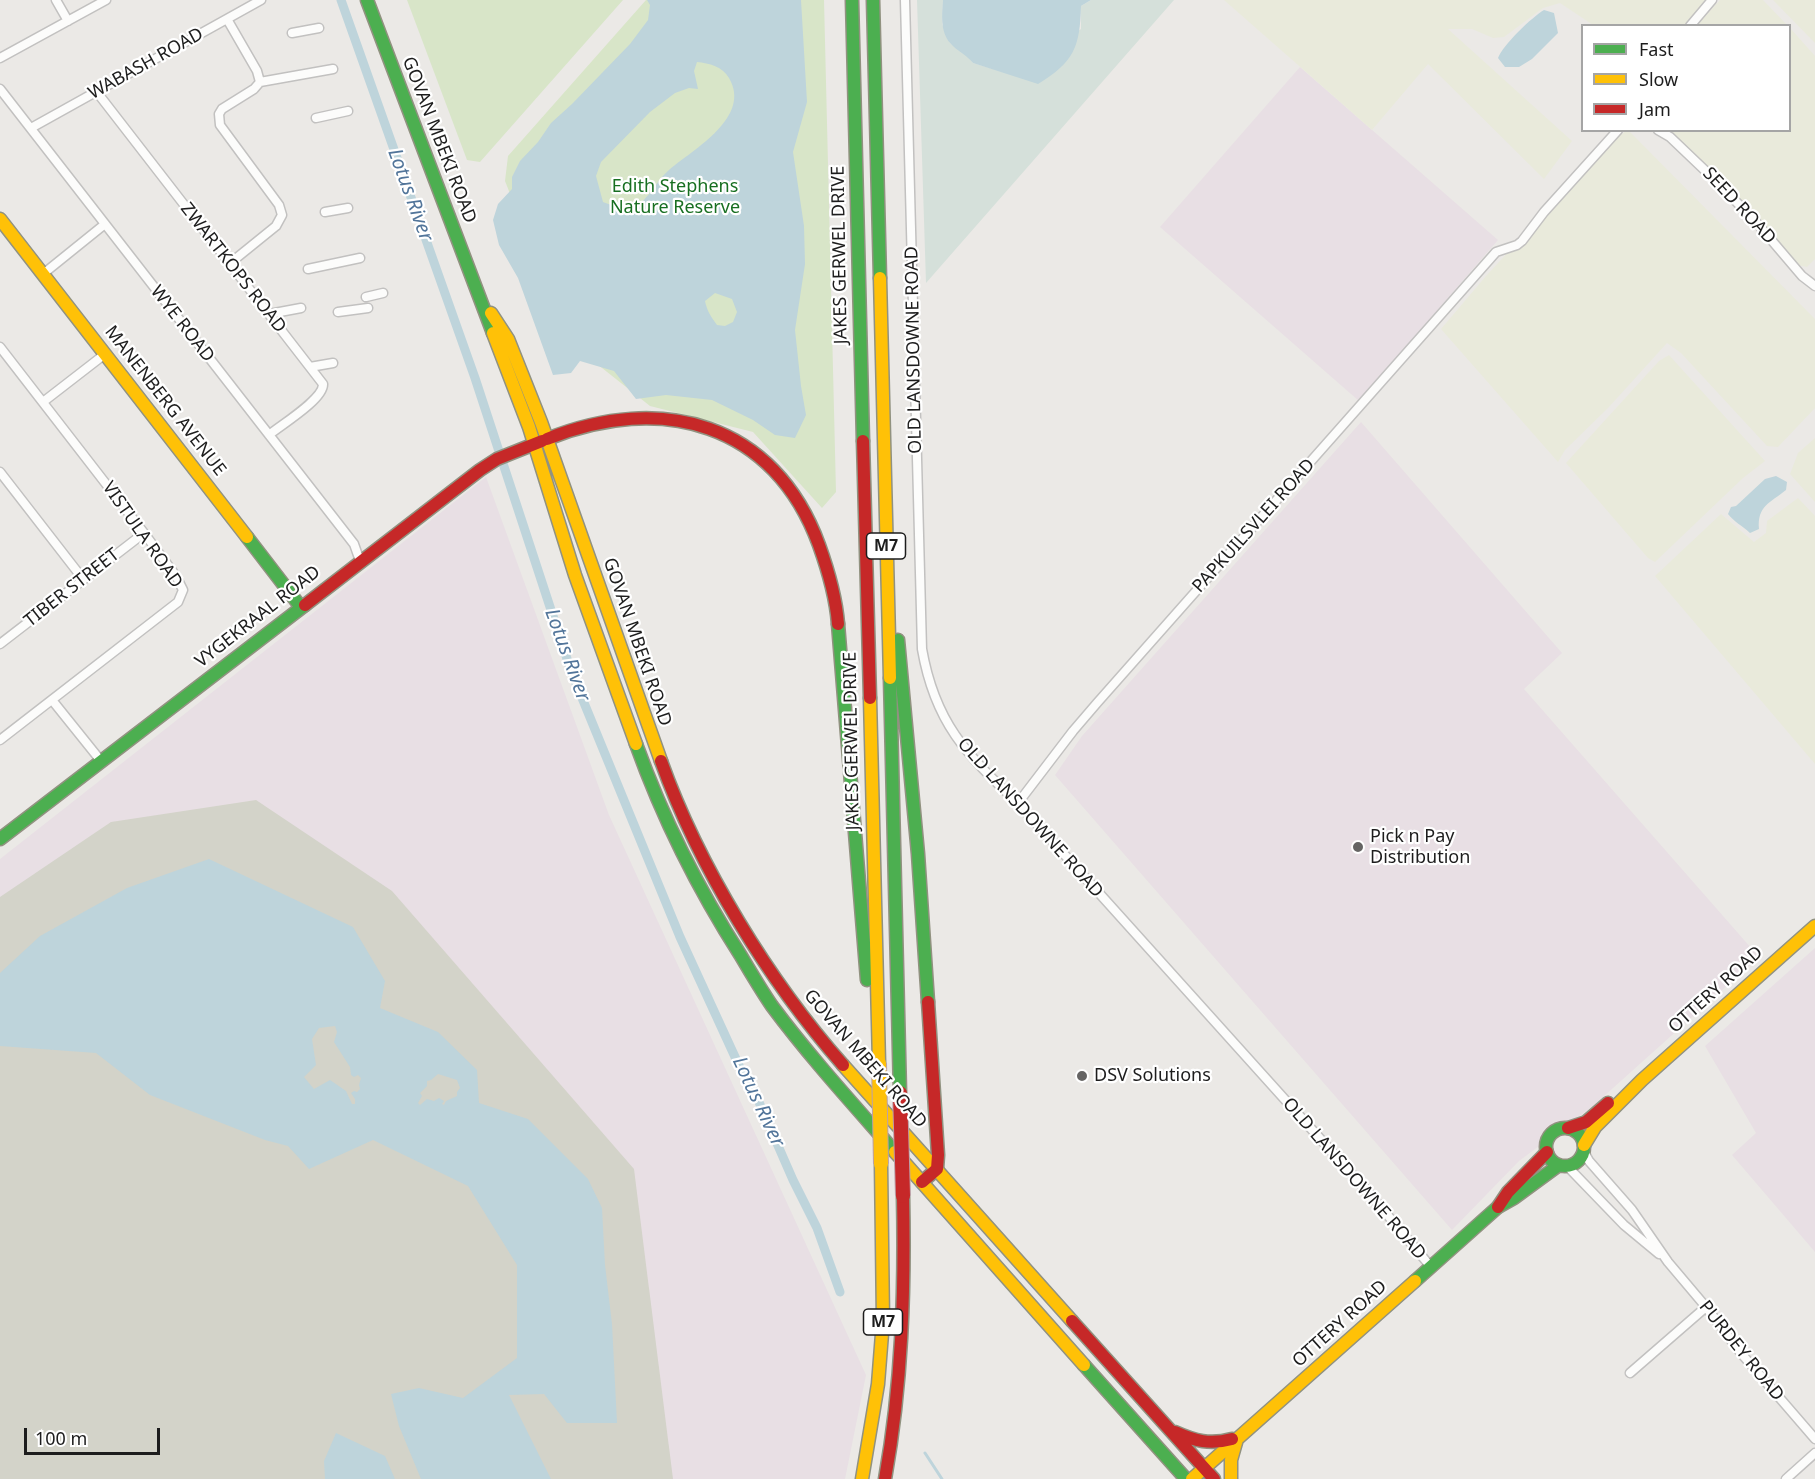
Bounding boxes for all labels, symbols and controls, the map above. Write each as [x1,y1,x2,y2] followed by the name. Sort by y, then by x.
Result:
[85,23,207,105] street label: WABASH ROAD
[1581,24,1791,132] legend
[1639,37,1674,61] text: Fast
[397,54,481,226] street label: GOVAN MBEKI ROAD
[1639,67,1678,91] text: Slow
[1639,97,1671,121] text: Jam
[382,145,438,245] water label: Lotus River
[1698,163,1780,249] street label: SEED ROAD
[828,166,852,344] street label: JAKES GERWEL DRIVE
[610,176,740,219] park label: Edith Stephens Nature Reserve
[176,199,290,337] street label: ZWARTKOPS ROAD
[901,246,927,454] street label: OLD LANSDOWNE ROAD
[145,281,219,367] street label: WYE ROAD
[100,322,230,480] street label: MANENBERG AVENUE
[1188,455,1320,597] street label: PAPKUILSVLEI ROAD
[97,478,187,592] street label: VISTULA ROAD
[866,533,906,559] road number: M7
[20,544,124,632] street label: TIBER STREET
[598,555,676,729] street label: GOVAN MBEKI ROAD
[191,561,325,673] street label: VYGEKRAAL ROAD
[539,605,595,705] water label: Lotus River
[840,652,864,830] street label: JAKES GERWEL DRIVE
[953,734,1107,902] street label: OLD LANSDOWNE ROAD
[1370,826,1470,868] place label: Pick n Pay Distribution
[1351,840,1365,854] marker: Pick n Pay Distribution
[1664,942,1768,1038] street label: OTTERY ROAD
[799,985,931,1133] street label: GOVAN MBEKI ROAD
[727,1053,789,1151] water label: Lotus River
[1094,1065,1211,1087] place label: DSV Solutions
[1075,1069,1089,1083] marker: DSV Solutions
[1278,1094,1430,1264] street label: OLD LANSDOWNE ROAD
[1288,1276,1392,1372] street label: OTTERY ROAD
[1694,1296,1788,1406] street label: PURDEY ROAD
[864,1309,902,1335] road number: M7
[27,1416,164,1454] scale bar
[35,1426,87,1450] text: 100 m

